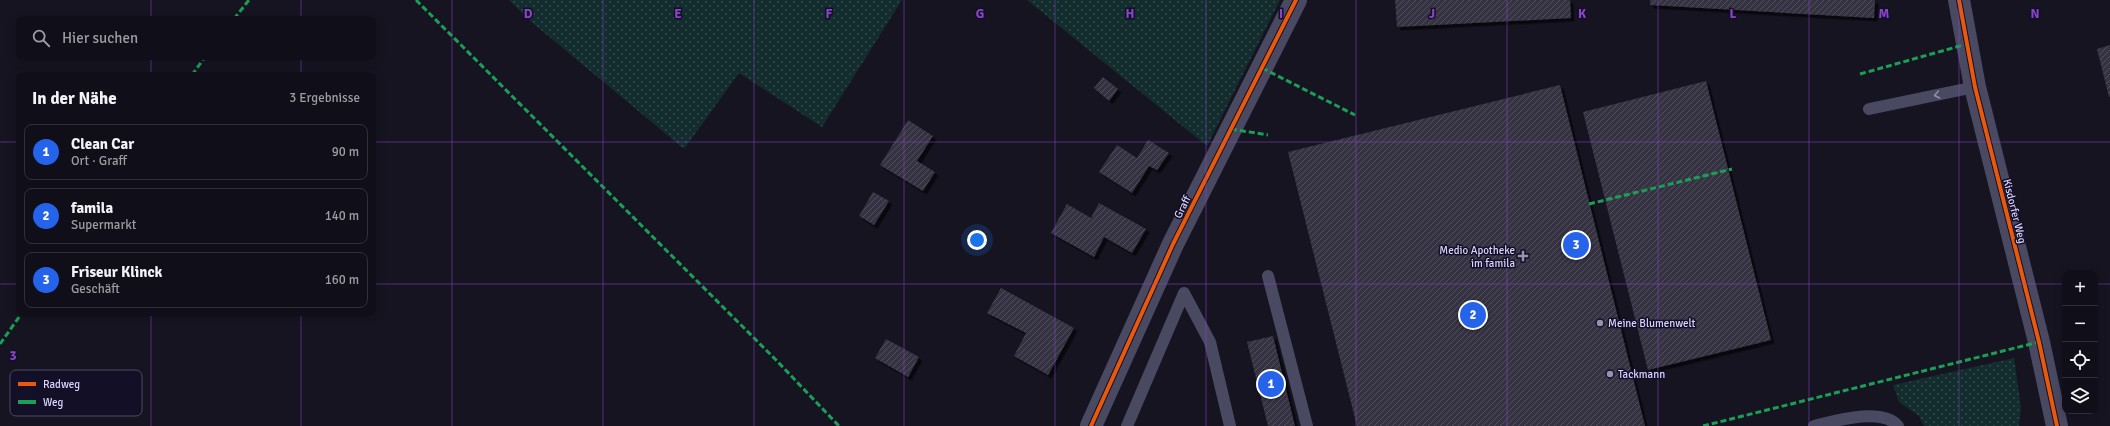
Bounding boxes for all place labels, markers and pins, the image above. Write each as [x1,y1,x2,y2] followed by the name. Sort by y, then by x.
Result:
[1563,230,1589,260] pin: 3
[1439,244,1515,270] place label: Medio Apotheke im famila
[1518,251,1528,261] marker: Medio Apotheke im famila
[1460,300,1486,330] pin: 2
[1608,317,1696,330] place label: Meine Blumenwelt
[1595,318,1605,328] marker: Meine Blumenwelt
[1618,368,1665,381] place label: Tackmann
[1258,369,1284,399] pin: 1
[1605,369,1615,379] marker: Tackmann

